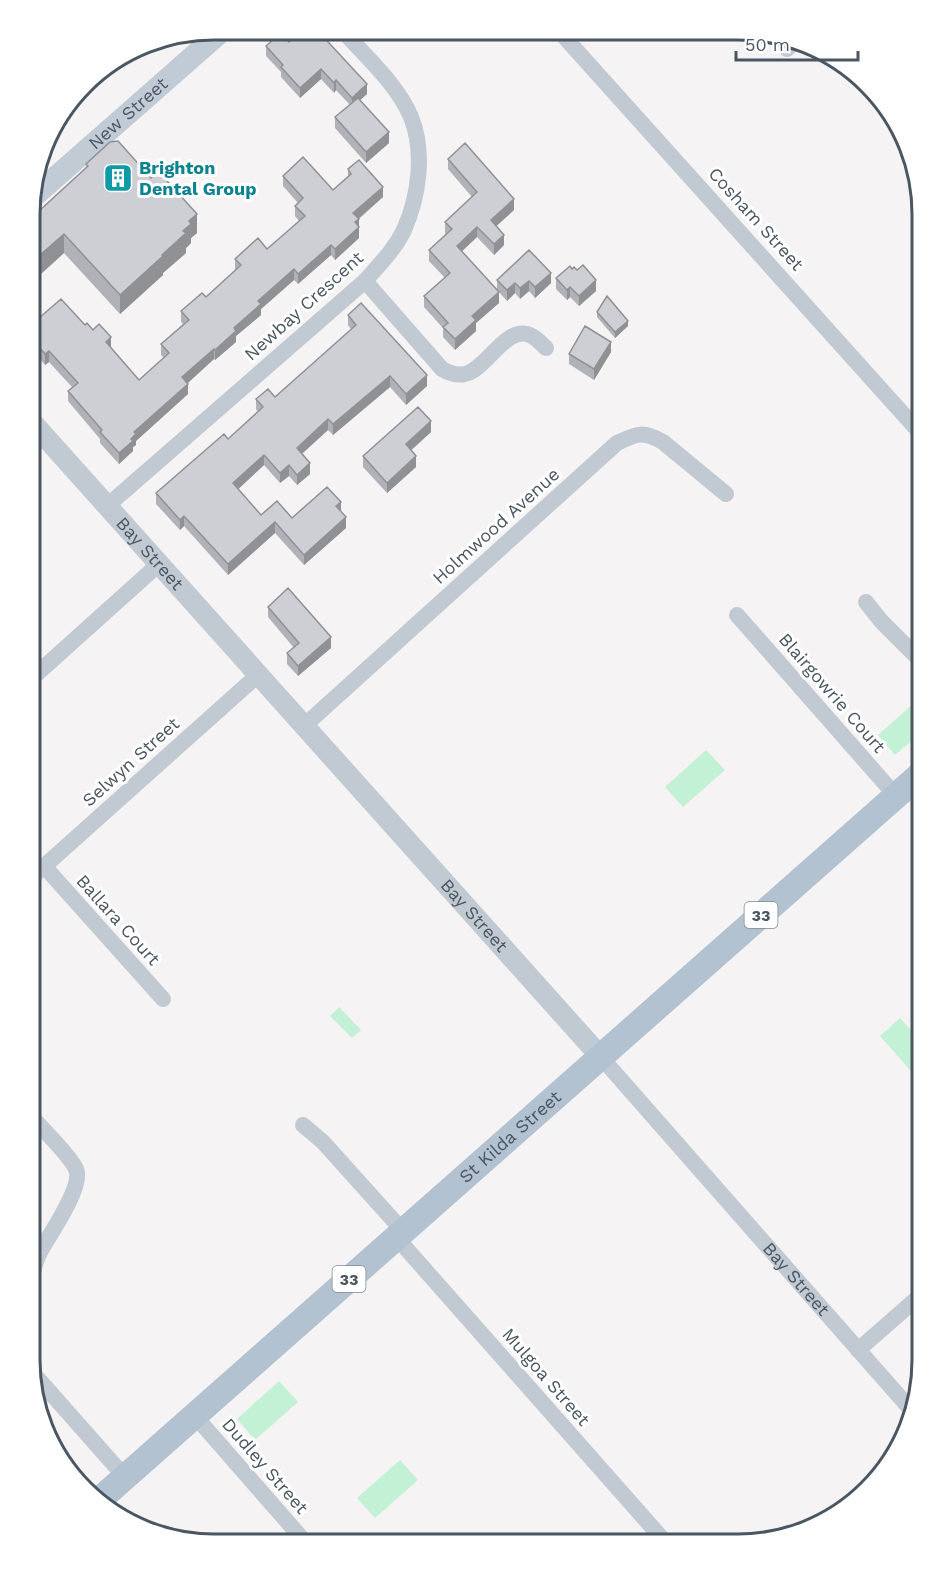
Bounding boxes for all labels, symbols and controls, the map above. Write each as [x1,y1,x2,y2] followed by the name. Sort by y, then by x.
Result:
[736,24,858,62] scale bar
[745,34,790,55] text: 50 m
[84,72,172,153] street label: New Street
[139,157,257,199] place label: Brighton Dental Group
[102,162,134,194] building icon: Brighton Dental Group
[705,163,808,275] street label: Cosham Street
[240,246,368,364] street label: Newbay Crescent
[428,463,563,588] street label: Holmwood Avenue
[112,512,189,594] street label: Bay Street
[775,629,890,757] street label: Blairgowrie Court
[78,712,184,811] street label: Selwyn Street
[72,870,165,970] street label: Ballara Court
[436,874,513,956] street label: Bay Street
[744,902,777,928] road number: 33
[455,1086,565,1187] street label: St Kilda Street
[759,1238,835,1320] street label: Bay Street
[332,1266,366,1292] road number: 33
[498,1324,595,1430] street label: Mulgoa Street
[218,1414,313,1518] street label: Dudley Street

